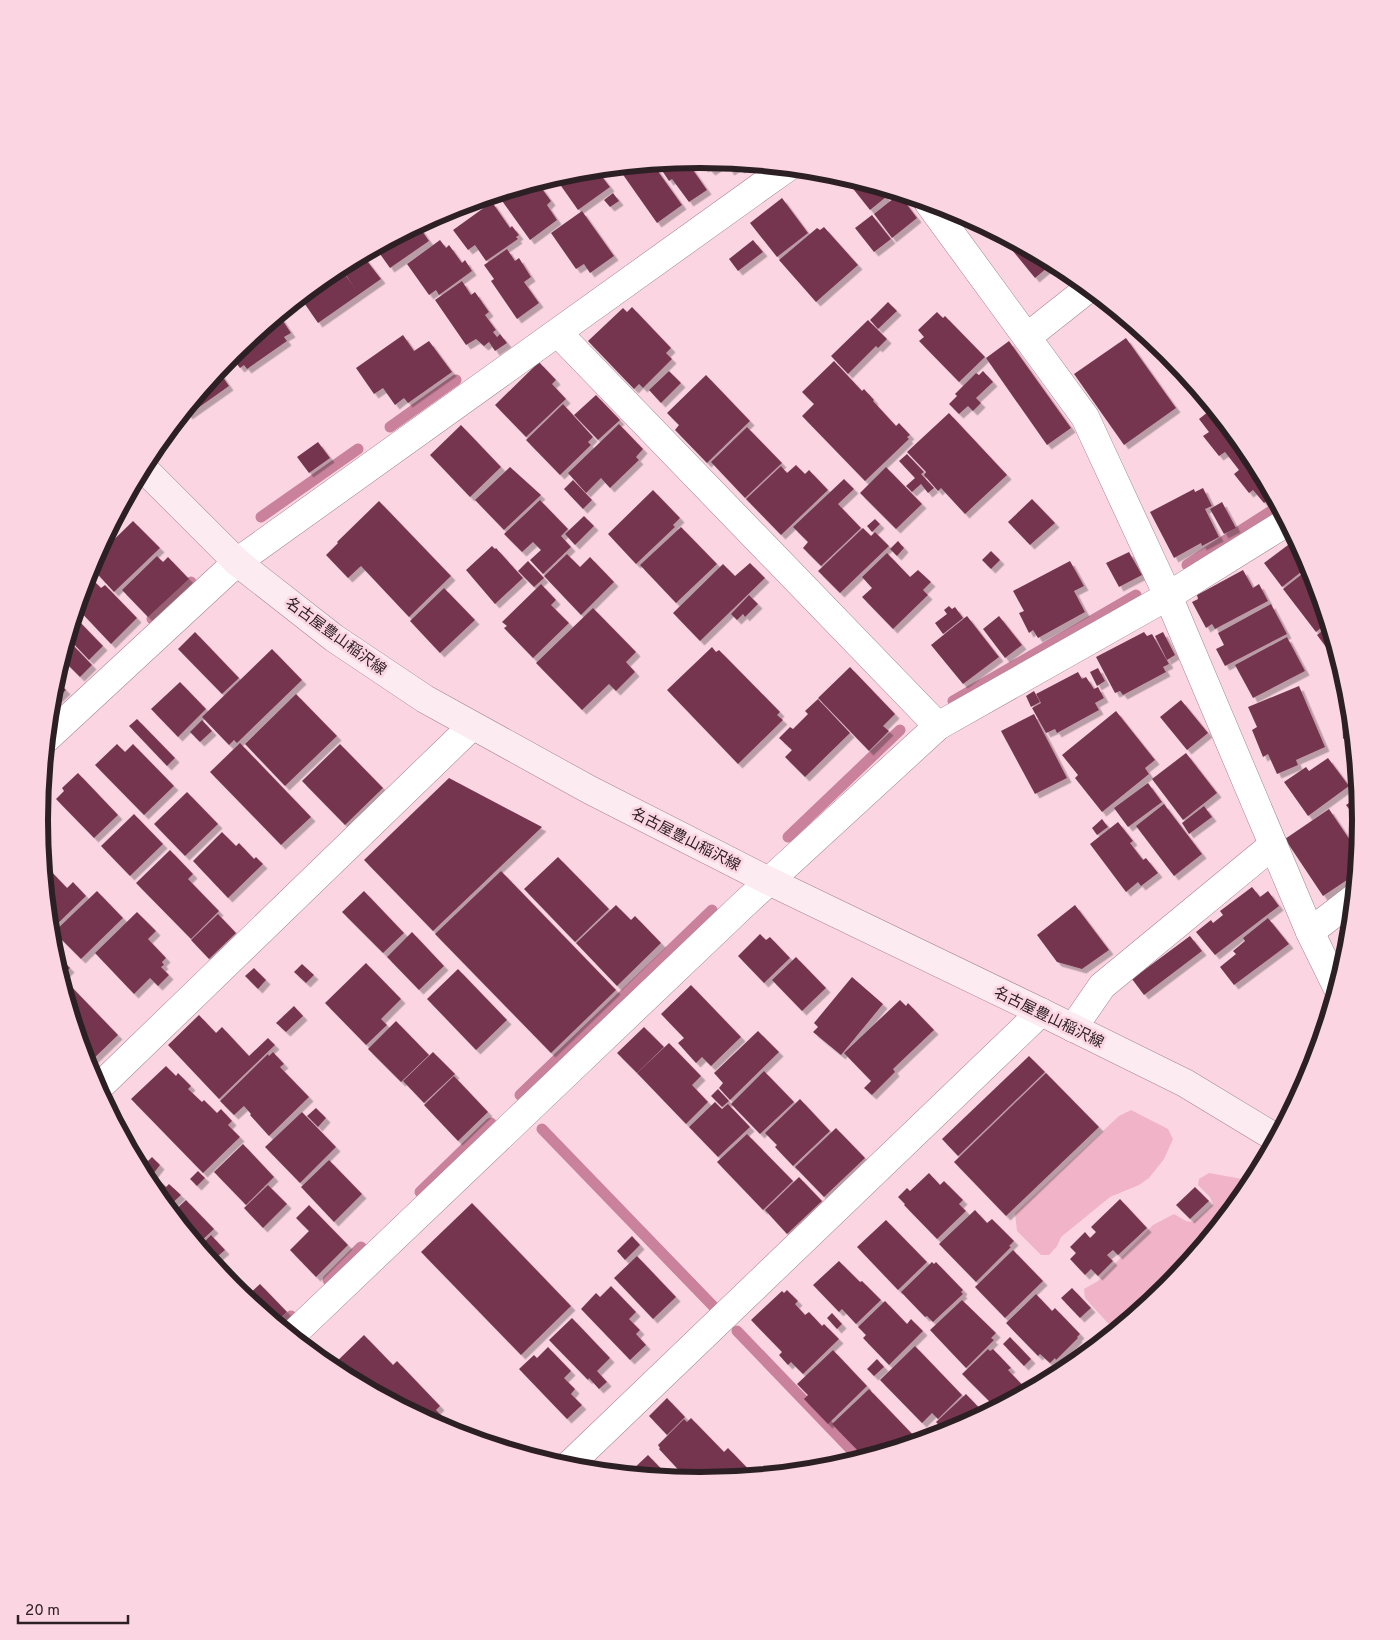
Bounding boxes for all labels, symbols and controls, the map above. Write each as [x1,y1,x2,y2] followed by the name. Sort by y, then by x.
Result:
[281,594,389,680] street label: 名古屋豊山稲沢線
[628,805,743,876] street label: 名古屋豊山稲沢線
[990,984,1106,1053] street label: 名古屋豊山稲沢線
[18,1592,128,1624] scale bar
[25,1602,60,1621] text: 20 m

